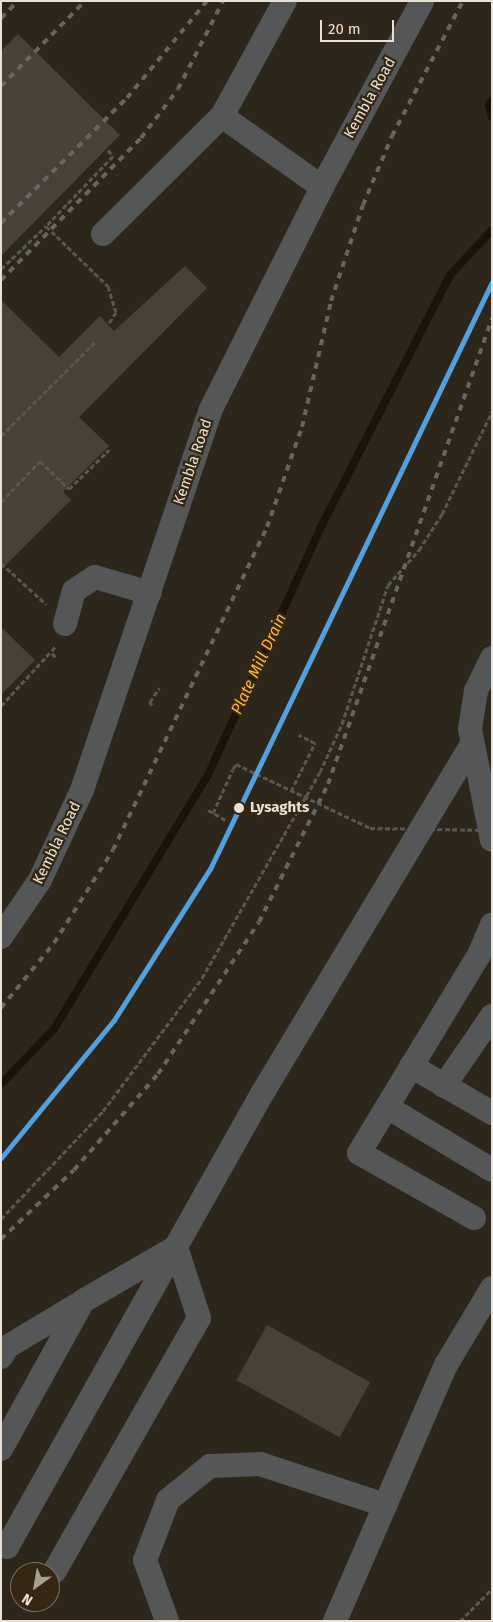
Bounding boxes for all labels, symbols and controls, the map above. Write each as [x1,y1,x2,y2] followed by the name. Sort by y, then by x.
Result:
[323,10,397,42] scale bar
[328,20,361,38] text: 20 m
[340,54,400,142] street label: Kembla Road
[170,417,216,507] street label: Kembla Road
[227,610,291,718] water label: Plate Mill Drain
[29,799,85,887] street label: Kembla Road
[250,799,309,817] place label: Lysaghts
[232,801,246,815] marker: Lysaghts
[10,1562,60,1612] north arrow
[19,1590,36,1609] text: N

